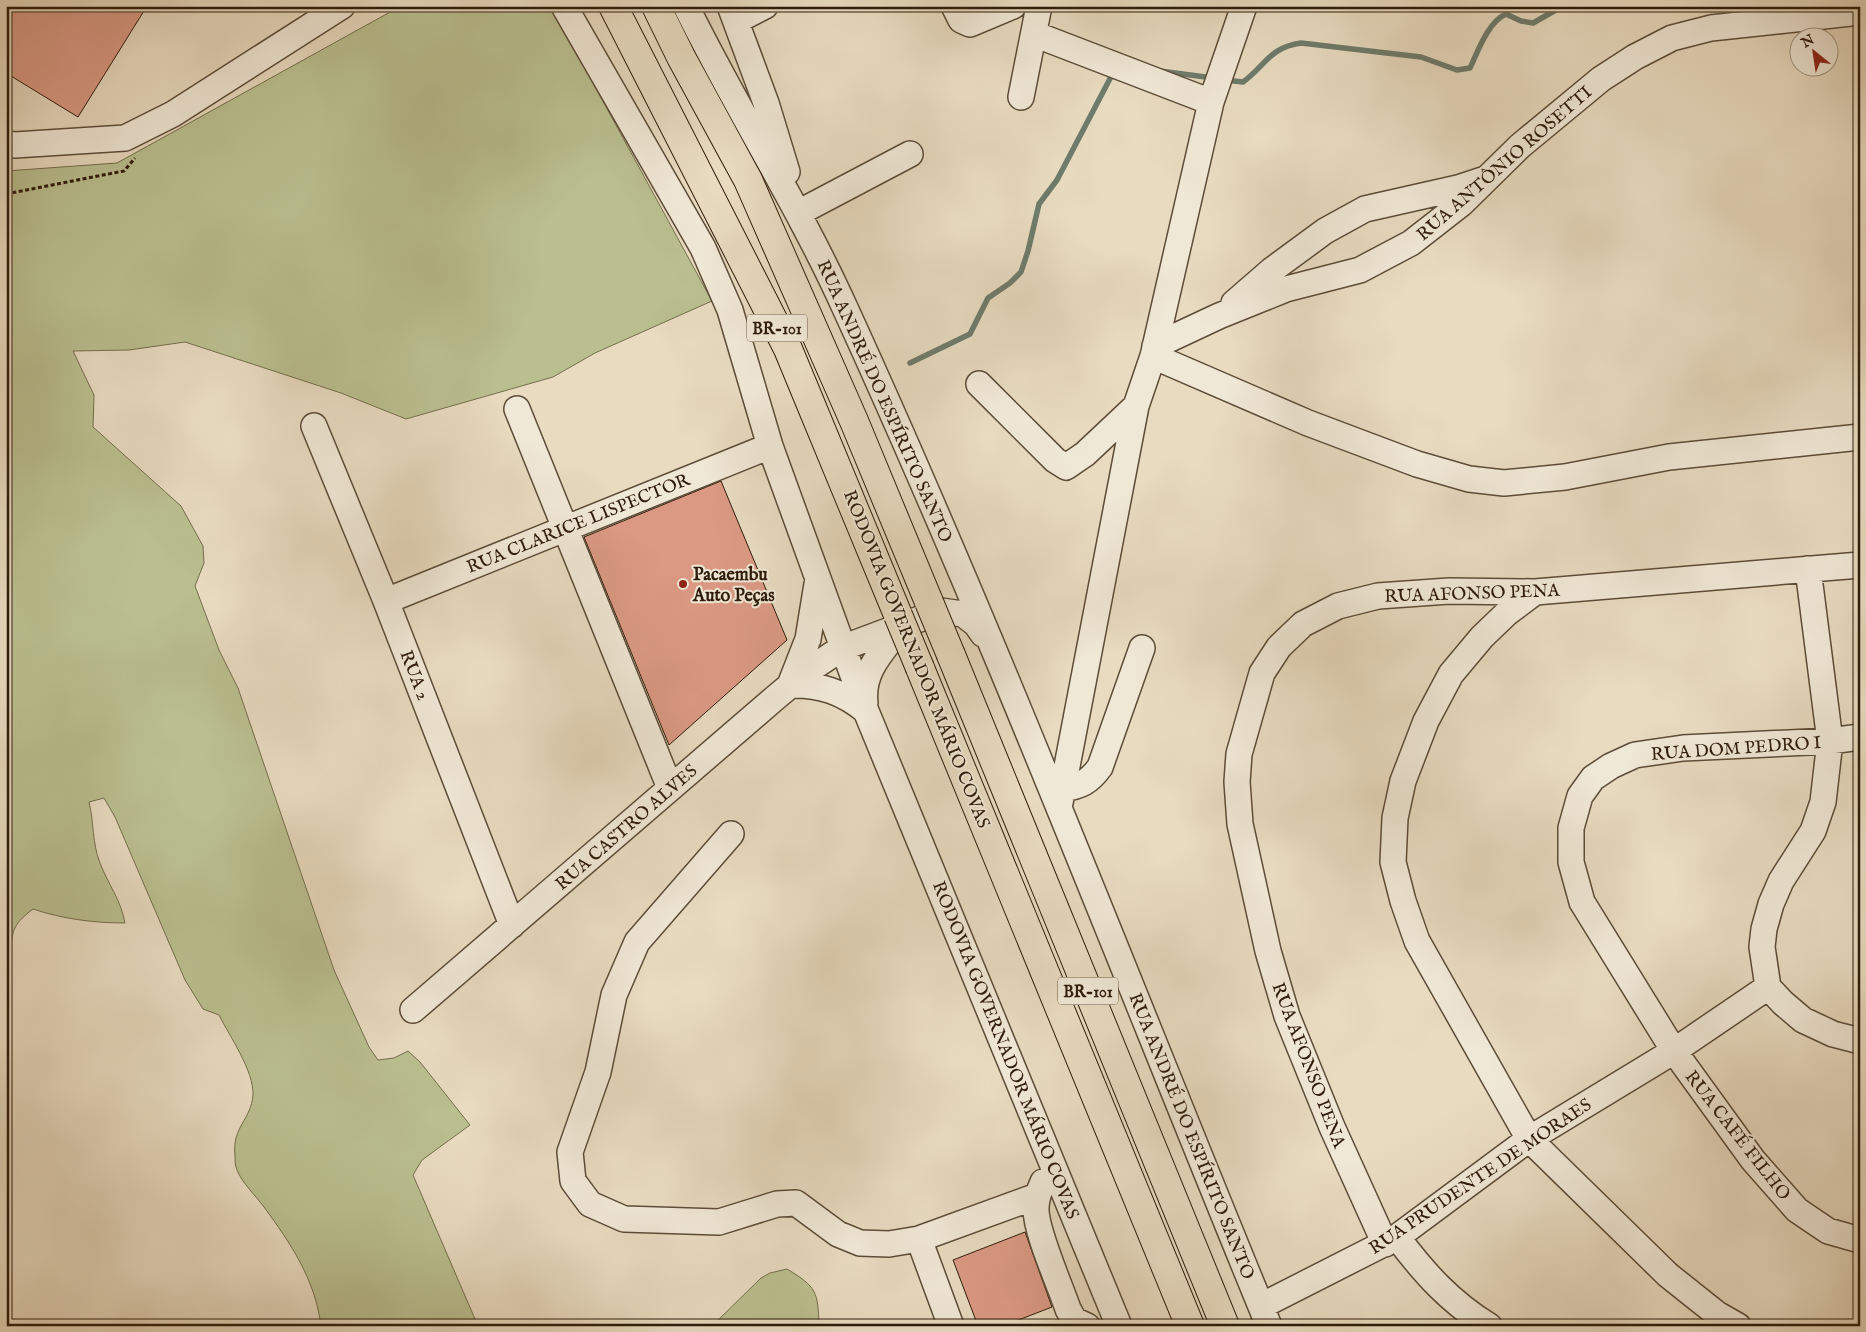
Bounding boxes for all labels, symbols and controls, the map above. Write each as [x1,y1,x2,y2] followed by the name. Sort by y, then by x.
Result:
[1788,28,1838,78] north arrow
[1797,31,1818,53] text: N
[1411,80,1598,247] street label: RUA ANTÔNIO ROSETTI
[811,256,958,547] street label: RUA ANDRÉ DO ESPÍRITO SANTO
[747,314,807,342] road number: BR-101
[464,468,695,580] street label: RUA CLARICE LISPECTOR
[837,486,996,832] street label: RODOVIA GOVERNADOR MÁRIO COVAS
[692,564,775,608] place label: Pacaembu Auto Peças
[677,578,689,590] marker: Pacaembu Auto Peças
[1384,580,1561,609] street label: RUA AFONSO PENA
[394,647,434,704] street label: RUA 2
[1650,732,1822,767] street label: RUA DOM PEDRO I
[551,760,703,896] street label: RUA CASTRO ALVES
[926,877,1085,1223] street label: RODOVIA GOVERNADOR MÁRIO COVAS
[1058,978,1118,1004] road number: BR-101
[1265,979,1350,1152] street label: RUA AFONSO PENA
[1122,989,1261,1283] street label: RUA ANDRÉ DO ESPÍRITO SANTO
[1679,1065,1796,1206] street label: RUA CAFÉ FILHO
[1365,1094,1597,1260] street label: RUA PRUDENTE DE MORAES

